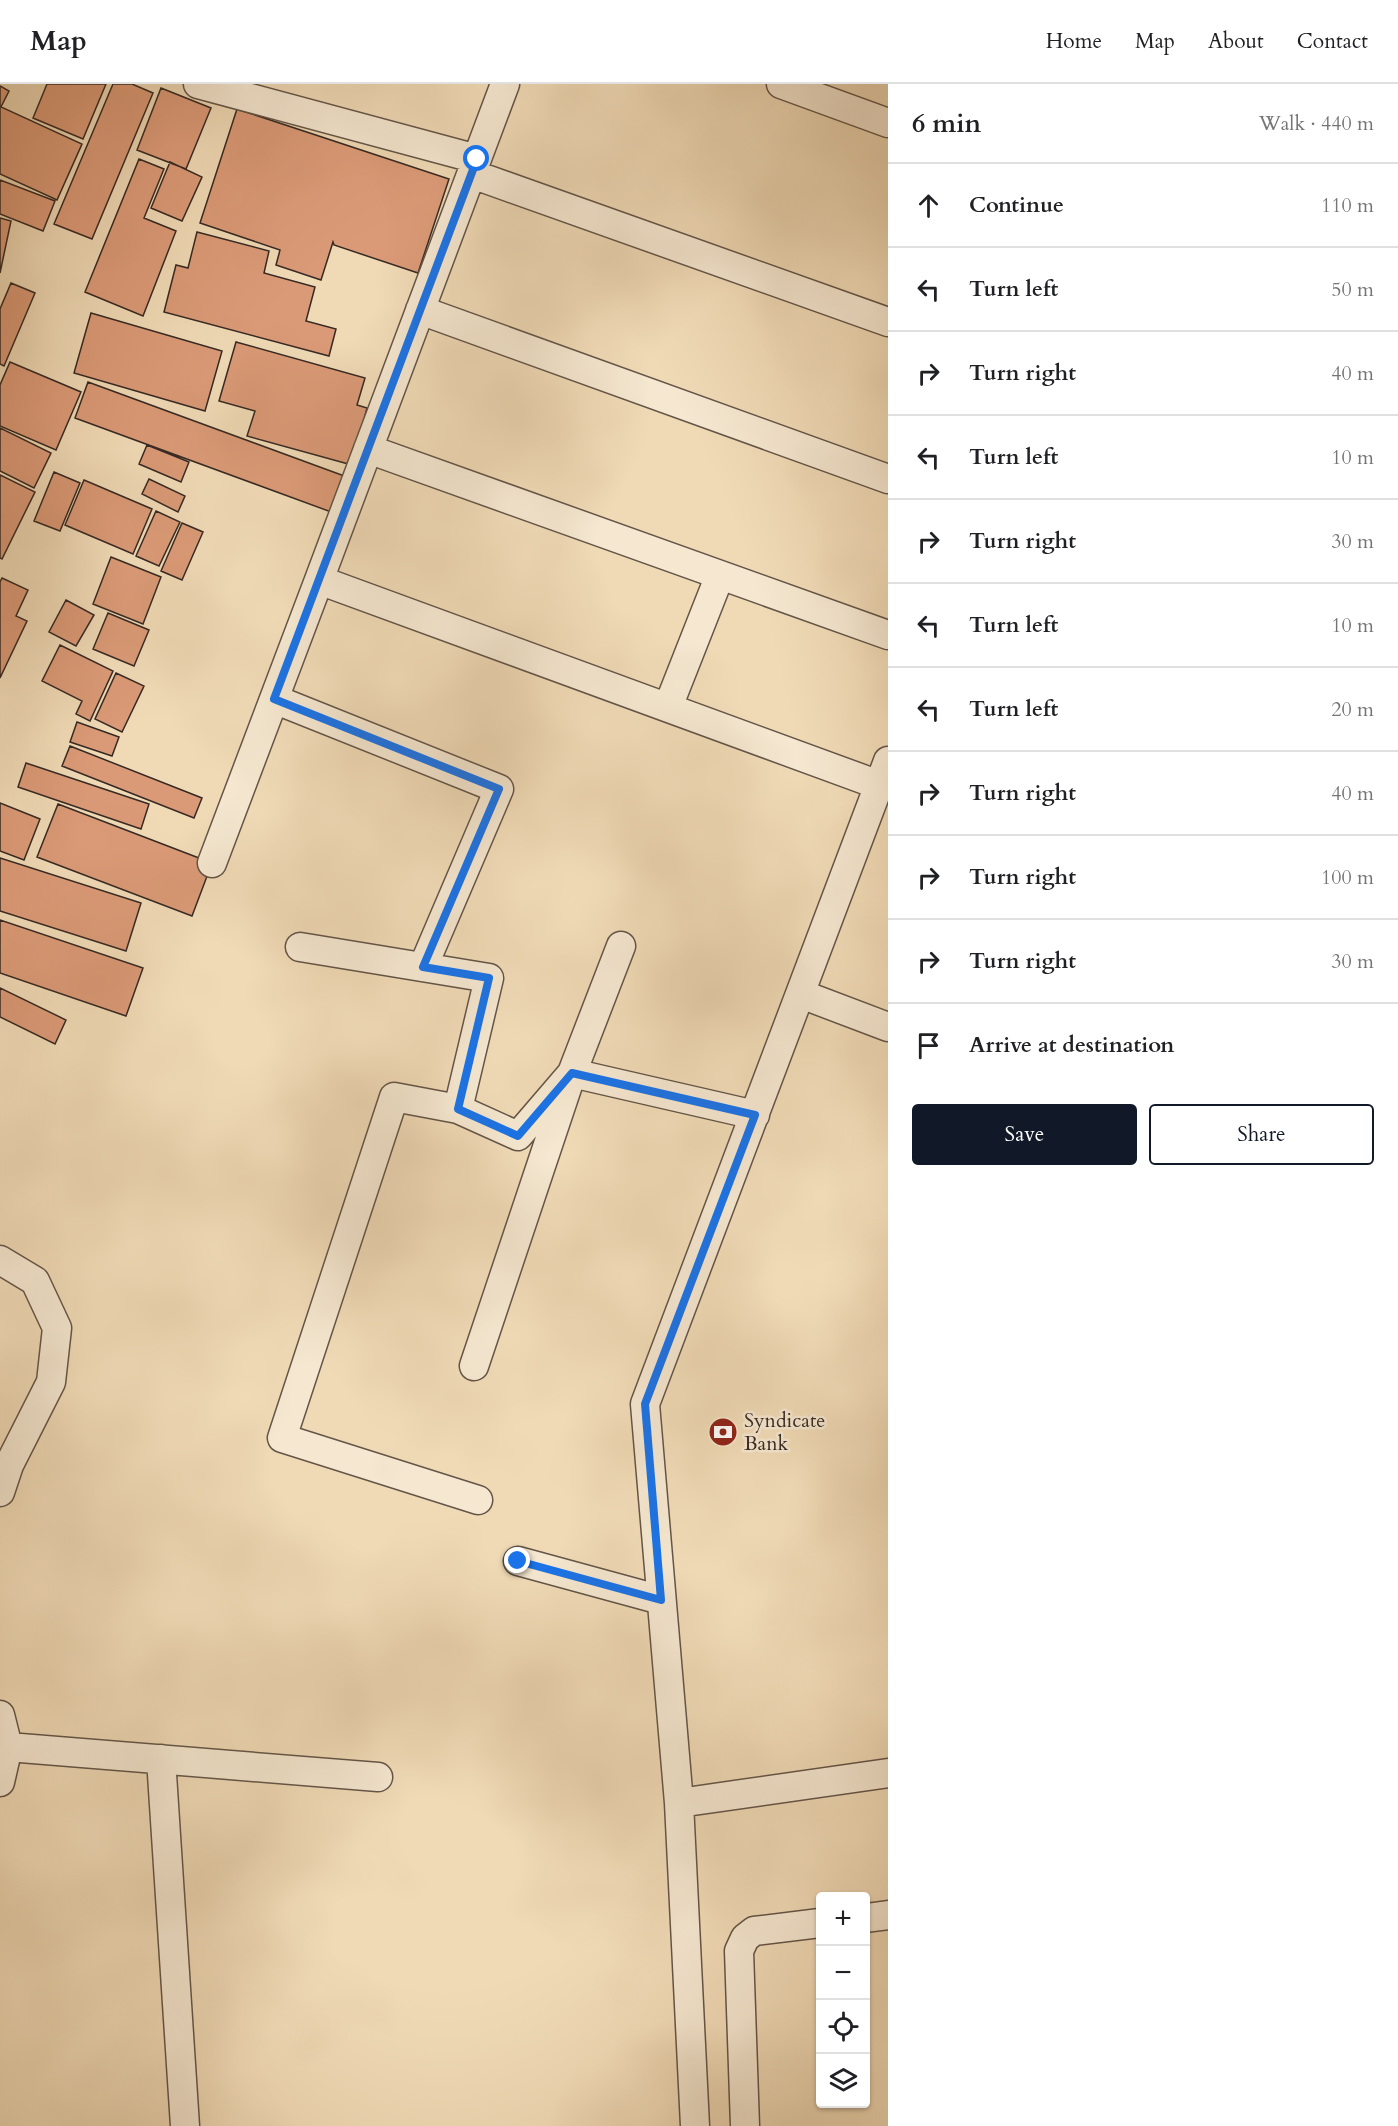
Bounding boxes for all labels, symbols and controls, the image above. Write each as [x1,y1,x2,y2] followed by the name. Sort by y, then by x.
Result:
[30,22,87,60] text: Map
[1046,27,1102,56] text: Home
[1135,27,1175,56] text: Map
[1208,27,1264,56] text: About
[1297,27,1368,56] text: Contact
[912,106,981,141] text: 6 min
[1259,110,1374,137] text: Walk · 440 m
[463,145,489,171] route start
[912,189,945,222] icon: ahead
[969,190,1064,220] text: Continue
[1321,192,1374,219] text: 110 m
[912,273,945,306] icon: left
[969,274,1058,304] text: Turn left
[1331,276,1374,303] text: 50 m
[912,357,945,390] icon: right
[969,358,1076,388] text: Turn right
[1331,360,1374,387] text: 40 m
[912,441,945,474] icon: left
[969,442,1058,472] text: Turn left
[1331,444,1374,471] text: 10 m
[912,525,945,558] icon: right
[969,526,1076,556] text: Turn right
[1331,528,1374,555] text: 30 m
[912,609,945,642] icon: left
[969,610,1058,640] text: Turn left
[1331,612,1374,639] text: 10 m
[912,693,945,726] icon: left
[969,694,1058,724] text: Turn left
[1331,696,1374,723] text: 20 m
[912,777,945,810] icon: right
[969,778,1076,808] text: Turn right
[1331,780,1374,807] text: 40 m
[912,861,945,894] icon: right
[969,862,1076,892] text: Turn right
[1321,864,1374,891] text: 100 m
[912,945,945,978] icon: right
[969,946,1076,976] text: Turn right
[1331,948,1374,975] text: 30 m
[912,1029,945,1062] icon: arrive
[969,1030,1174,1060] text: Arrive at destination
[912,1104,1137,1165] button: Save
[1149,1104,1374,1165] button: Share
[744,1407,825,1457] place label: Syndicate Bank
[707,1416,739,1448] bank icon: Syndicate Bank
[504,1547,530,1573] route end
[816,1892,870,2108] map controls
[816,1892,870,1946] button: +
[816,1946,870,2000] button: −
[816,2000,870,2054] button: locate
[816,2054,870,2108] button: layers

